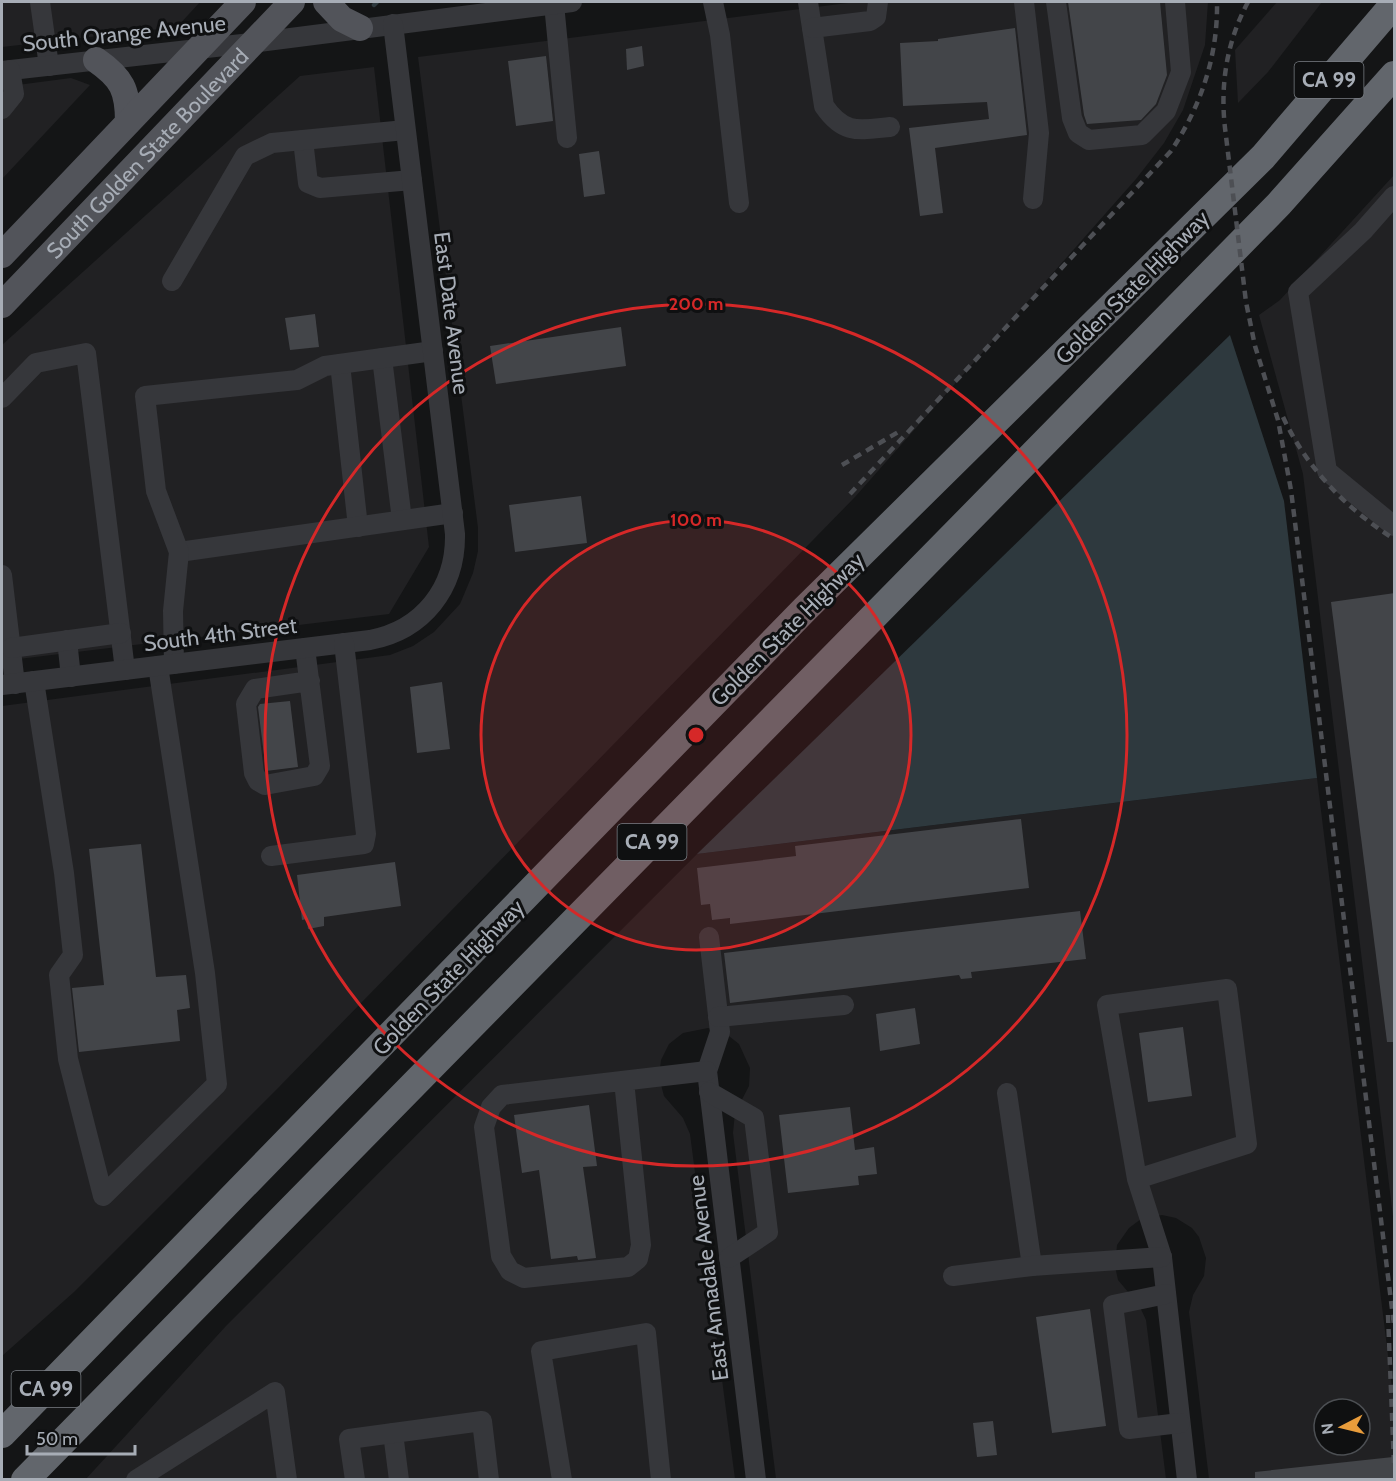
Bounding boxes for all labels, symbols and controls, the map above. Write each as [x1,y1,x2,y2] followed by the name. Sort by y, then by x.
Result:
[21,9,227,58] street label: South Orange Avenue
[41,43,254,264] street label: South Golden State Boulevard
[1294,62,1364,98] road number: CA 99
[1050,205,1215,370] street label: Golden State Highway
[428,230,475,396] street label: East Date Avenue
[669,293,723,315] text: 200 m
[670,509,722,531] text: 100 m
[705,547,870,712] street label: Golden State Highway
[142,612,299,657] street label: South 4th Street
[686,725,706,745] centre of rings
[618,824,686,860] road number: CA 99
[367,894,530,1061] street label: Golden State Highway
[682,1174,734,1382] street label: East Annadale Avenue
[12,1371,80,1407] road number: CA 99
[1312,1397,1372,1457] north arrow
[27,1418,135,1456] scale bar
[1317,1422,1338,1436] text: N
[36,1428,78,1450] text: 50 m

